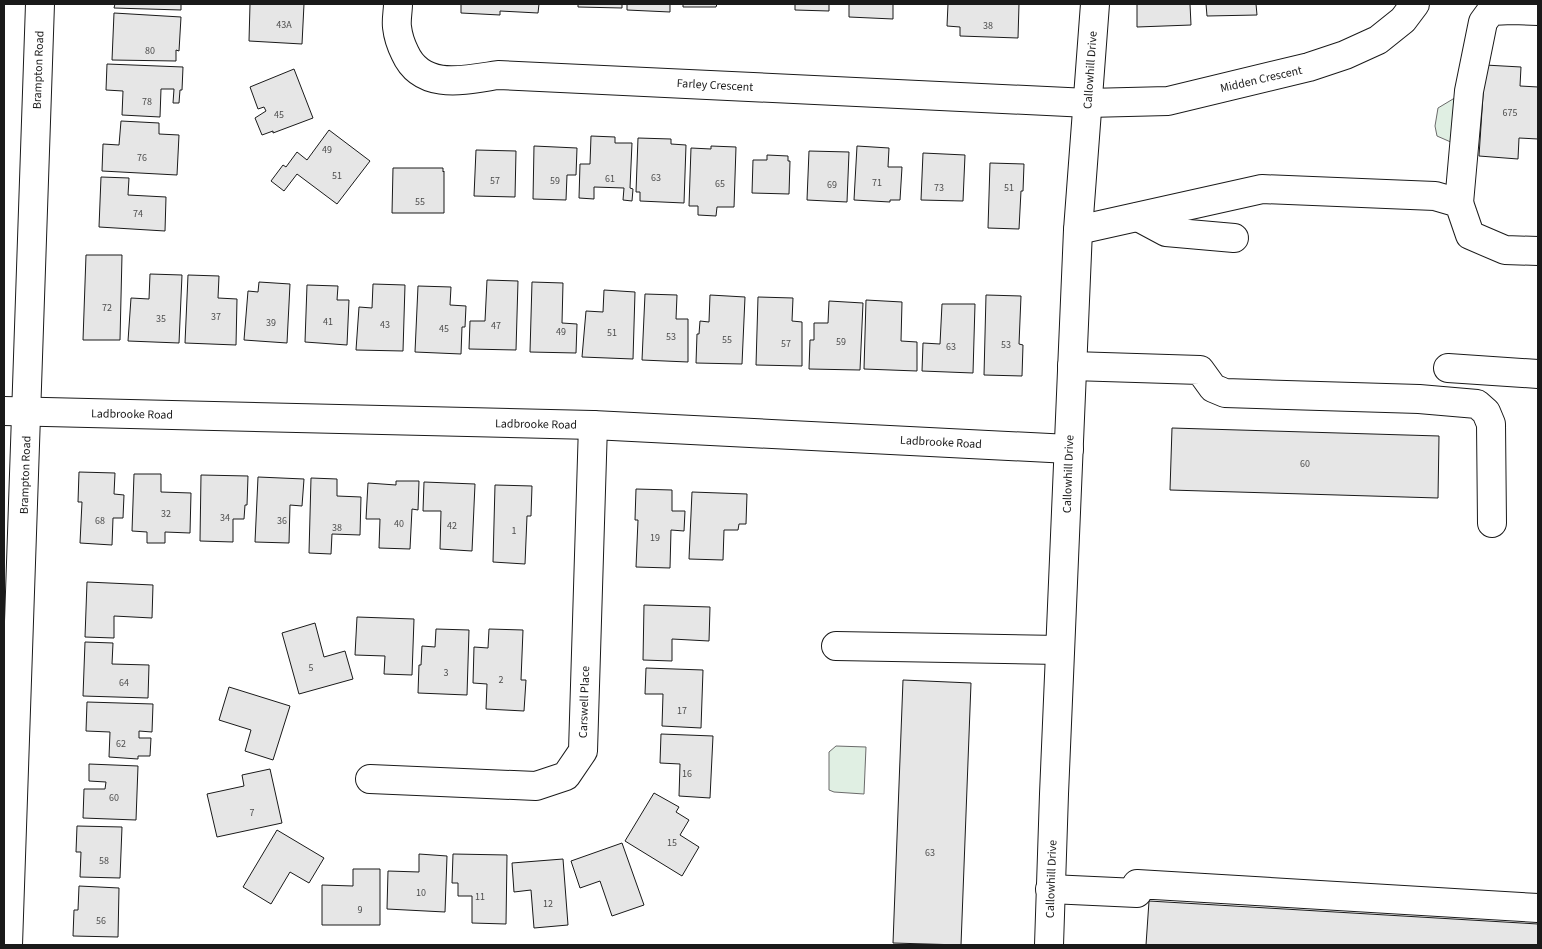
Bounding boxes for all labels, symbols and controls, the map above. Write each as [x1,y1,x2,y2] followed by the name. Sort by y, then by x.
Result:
[276,18,292,32] house number: 43A
[983,19,993,33] house number: 38
[29,30,48,110] street label: Brampton Road
[1079,30,1102,110] street label: Callowhill Drive
[145,44,155,58] house number: 80
[1218,62,1304,97] street label: Midden Crescent
[676,75,754,96] street label: Farley Crescent
[142,95,152,109] house number: 78
[1503,106,1517,120] house number: 675
[274,108,284,122] house number: 45
[322,143,332,157] house number: 49
[137,151,147,165] house number: 76
[332,169,342,183] house number: 51
[651,171,661,185] house number: 63
[605,172,615,186] house number: 61
[490,174,500,188] house number: 57
[550,174,560,188] house number: 59
[872,176,882,190] house number: 71
[715,177,725,191] house number: 65
[827,178,837,192] house number: 69
[934,181,944,195] house number: 73
[1004,181,1014,195] house number: 51
[415,195,425,209] house number: 55
[133,207,143,221] house number: 74
[102,301,112,315] house number: 72
[211,310,221,324] house number: 37
[156,312,166,326] house number: 35
[323,315,333,329] house number: 41
[266,316,276,330] house number: 39
[380,318,390,332] house number: 43
[491,319,501,333] house number: 47
[439,322,449,336] house number: 45
[556,325,566,339] house number: 49
[607,326,617,340] house number: 51
[666,330,676,344] house number: 53
[722,333,732,347] house number: 55
[836,335,846,349] house number: 59
[781,337,791,351] house number: 57
[1001,338,1011,352] house number: 53
[946,340,956,354] house number: 63
[91,405,173,424] street label: Ladbrooke Road
[495,415,577,434] street label: Ladbrooke Road
[900,432,982,453] street label: Ladbrooke Road
[16,435,35,515] street label: Brampton Road
[1059,435,1078,513] street label: Callowhill Drive
[1300,457,1310,471] house number: 60
[161,507,171,521] house number: 32
[220,511,230,525] house number: 34
[95,514,105,528] house number: 68
[277,514,287,528] house number: 36
[394,517,404,531] house number: 40
[447,519,457,533] house number: 42
[332,521,342,535] house number: 38
[512,524,517,538] house number: 1
[650,531,660,545] house number: 19
[309,661,314,675] house number: 5
[444,666,449,680] house number: 3
[575,666,594,738] street label: Carswell Place
[499,673,504,687] house number: 2
[119,676,129,690] house number: 64
[677,704,687,718] house number: 17
[116,737,126,751] house number: 62
[682,767,692,781] house number: 16
[109,791,119,805] house number: 60
[250,806,255,820] house number: 7
[667,836,677,850] house number: 15
[1042,840,1061,918] street label: Callowhill Drive
[925,846,935,860] house number: 63
[99,854,109,868] house number: 58
[416,886,426,900] house number: 10
[475,890,485,904] house number: 11
[543,897,553,911] house number: 12
[358,903,363,917] house number: 9
[96,914,106,928] house number: 56

